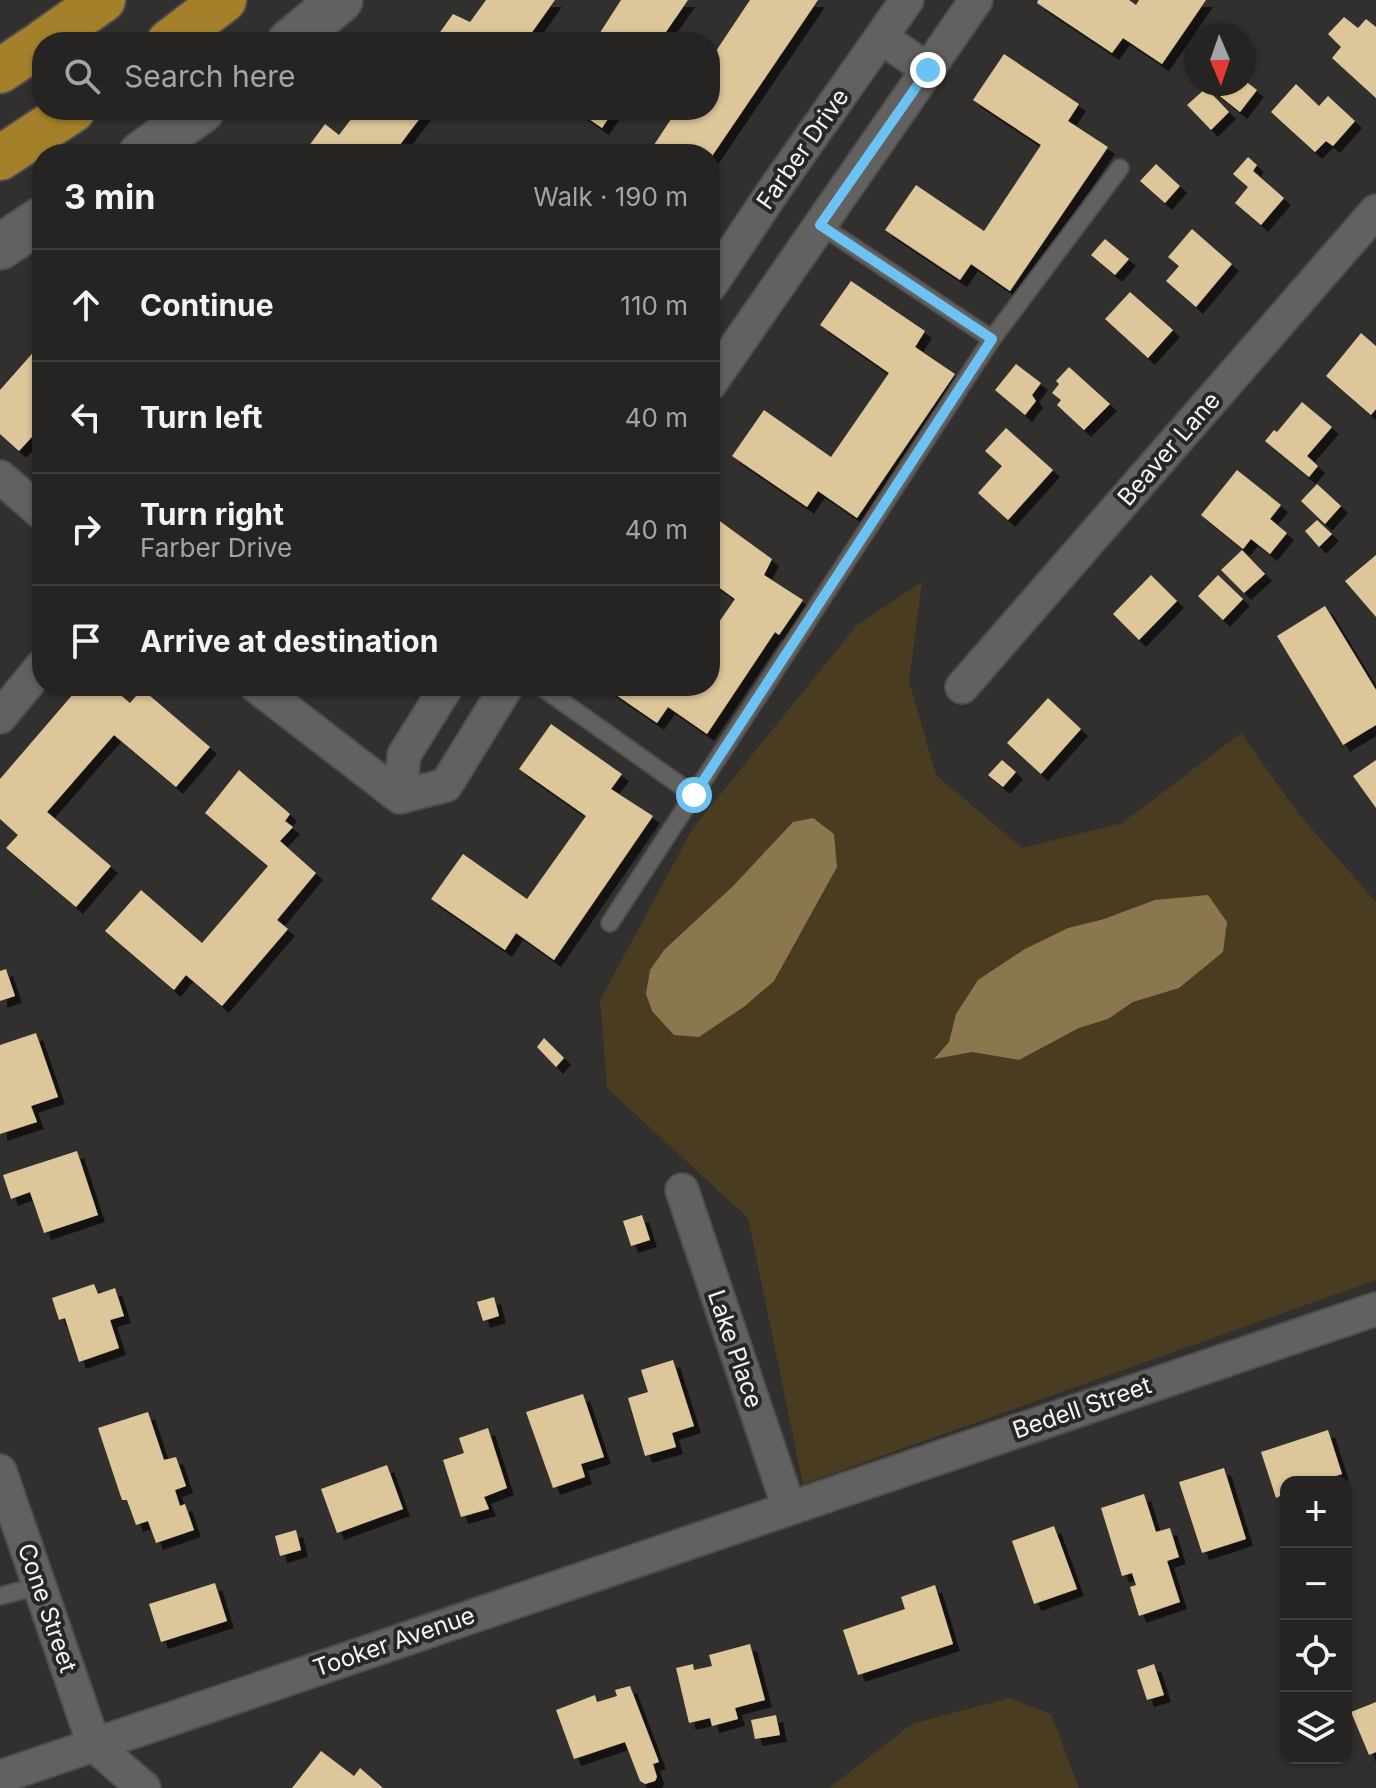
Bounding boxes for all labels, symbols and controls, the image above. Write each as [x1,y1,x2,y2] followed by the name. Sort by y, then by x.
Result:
[1184,24,1256,96] north arrow
[32,32,720,120] search box
[910,52,946,88] route end
[60,54,104,98] icon: search
[124,58,296,94] text: Search here
[750,83,855,215] street label: Farber Drive
[64,176,155,217] text: 3 min
[533,181,688,212] text: Walk · 190 m
[64,283,108,327] icon: ahead
[140,287,274,323] text: Continue
[620,290,688,321] text: 110 m
[1111,386,1226,511] street label: Beaver Lane
[64,395,108,439] icon: left
[140,399,262,435] text: Turn left
[625,402,688,433] text: 40 m
[140,496,284,532] text: Turn right
[64,507,108,551] icon: right
[625,514,688,545] text: 40 m
[140,532,292,563] text: Farber Drive
[64,619,108,663] icon: arrive
[140,623,438,659] text: Arrive at destination
[676,777,712,813] route start
[702,1286,769,1412] street label: Lake Place
[1009,1370,1155,1445] street label: Bedell Street
[1280,1476,1352,1764] map controls
[1280,1476,1352,1548] button: +
[12,1539,83,1676] street label: Cone Street
[1280,1548,1352,1620] button: −
[309,1600,479,1683] street label: Tooker Avenue
[1280,1620,1352,1692] button: locate
[1280,1692,1352,1764] button: layers

